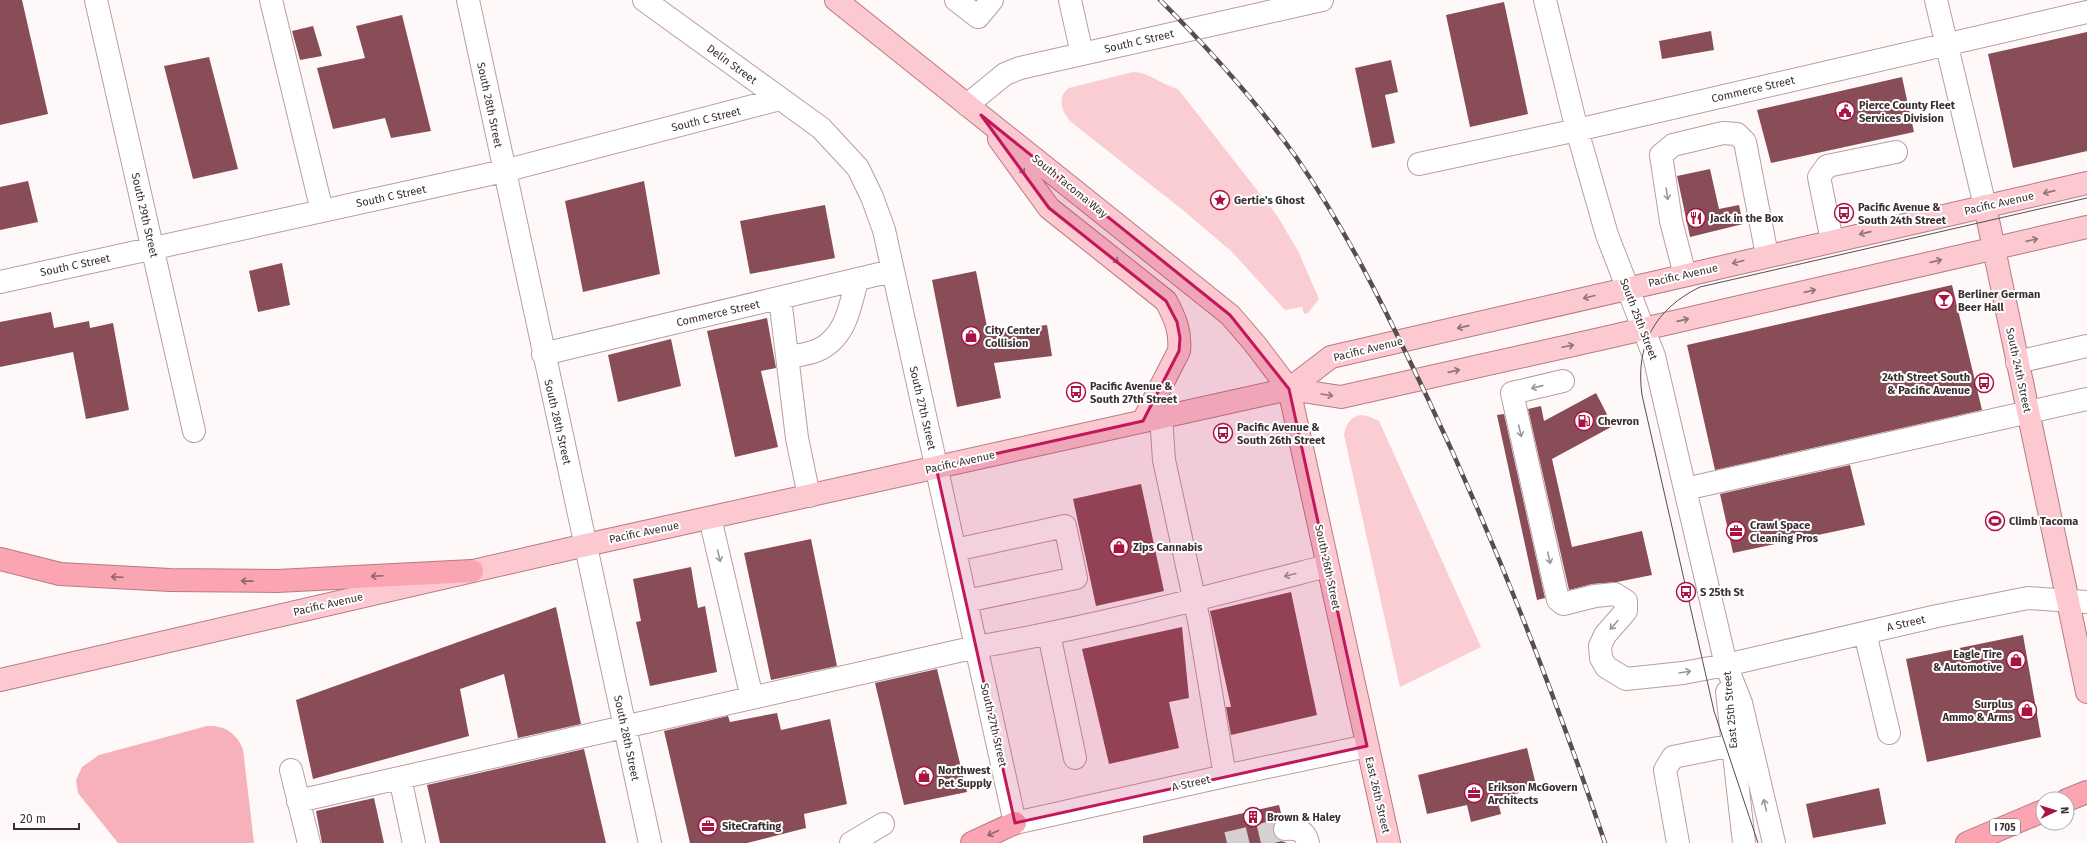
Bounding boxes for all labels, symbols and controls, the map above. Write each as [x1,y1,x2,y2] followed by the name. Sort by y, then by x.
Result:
[1103,27,1175,56] street label: South C Street
[704,42,759,87] street label: Delin Street
[474,61,505,149] street label: South 28th Street
[1710,74,1796,105] street label: Commerce Street
[1859,99,1956,125] place label: Pierce County Fleet Services Division
[1834,100,1856,122] public building icon: Pierce County Fleet Services Division
[670,105,742,134] street label: South C Street
[1029,152,1110,221] street label: South Tacoma Way
[1017,164,1025,175] one-way arrow
[128,172,161,259] street label: South 29th Street
[355,183,427,210] street label: South C Street
[1663,187,1671,200] one-way arrow
[2043,188,2056,196] one-way arrow
[1209,189,1231,211] place icon: Gertie's Ghost
[1963,189,2035,218] street label: Pacific Avenue
[1234,194,1305,207] place label: Gertie's Ghost
[1858,201,1947,227] place label: Pacific Avenue & South 24th Street
[1833,202,1855,224] bus stop icon: Pacific Avenue & South 24th Street
[1685,207,1707,229] restaurant icon: Jack in the Box
[1709,212,1784,225] place label: Jack in the Box
[1859,230,1872,238] one-way arrow
[2025,235,2038,243] one-way arrow
[39,252,111,279] street label: South C Street
[1108,255,1119,263] one-way arrow
[1930,257,1943,265] one-way arrow
[1732,259,1745,267] one-way arrow
[1647,261,1719,290] street label: Pacific Avenue
[1617,277,1660,362] street label: South 25th Street
[1803,286,1816,294] one-way arrow
[1958,288,2040,314] place label: Berliner German Beer Hall
[1933,289,1955,311] bar icon: Berliner German Beer Hall
[1583,294,1596,302] one-way arrow
[675,298,761,329] street label: Commerce Street
[1676,316,1689,324] one-way arrow
[1457,323,1470,331] one-way arrow
[985,324,1041,350] place label: City Center Collision
[960,325,982,347] shop icon: City Center Collision
[2003,327,2034,414] street label: South 24th Street
[1332,335,1404,364] street label: Pacific Avenue
[1561,342,1574,350] one-way arrow
[907,365,938,451] street label: South 27th Street
[1447,367,1460,375] one-way arrow
[1882,371,1970,397] place label: 24th Street South & Pacific Avenue
[1973,372,1995,394] bus stop icon: 24th Street South & Pacific Avenue
[541,378,574,466] street label: South 28th Street
[1090,380,1178,406] place label: Pacific Avenue & South 27th Street
[1065,381,1087,403] bus stop icon: Pacific Avenue & South 27th Street
[1531,383,1544,391] one-way arrow
[1320,391,1333,399] one-way arrow
[1573,410,1595,432] fuel station icon: Chevron
[1598,415,1639,428] place label: Chevron
[1237,421,1326,447] place label: Pacific Avenue & South 26th Street
[1212,422,1234,444] bus stop icon: Pacific Avenue & South 26th Street
[1517,424,1525,437] one-way arrow
[924,448,996,477] street label: Pacific Avenue
[1984,510,2006,532] sports icon: Climb Tacoma
[2009,515,2078,528] place label: Climb Tacoma
[608,519,680,546] street label: Pacific Avenue
[1750,519,1819,545] place label: Crawl Space Cleaning Pros
[1725,520,1747,542] office icon: Crawl Space Cleaning Pros
[1312,523,1343,611] street label: South 26th Street
[1108,536,1130,558] shop icon: Zips Cannabis
[1133,541,1203,554] place label: Zips Cannabis
[715,549,723,562] one-way arrow
[1545,551,1553,564] one-way arrow
[371,572,384,580] one-way arrow
[1283,572,1296,580] one-way arrow
[111,573,124,580] one-way arrow
[241,577,254,585] one-way arrow
[1675,581,1697,603] bus stop icon: S 25th St
[1700,586,1745,599] place label: S 25th St
[292,590,364,619] street label: Pacific Avenue
[1886,613,1927,634] street label: A Street
[1610,619,1619,630] one-way arrow
[1933,648,2002,674] place label: Eagle Tire & Automotive
[2005,649,2027,671] shop icon: Eagle Tire & Automotive
[1678,668,1691,676] one-way arrow
[1721,671,1740,749] street label: East 25th Street
[978,682,1009,768] street label: South 27th Street
[611,694,642,782] street label: South 28th Street
[1941,698,2014,724] place label: Surplus Ammo & Arms
[2016,699,2038,721] shop icon: Surplus Ammo & Arms
[1362,756,1393,835] street label: East 26th Street
[938,764,992,790] place label: Northwest Pet Supply
[913,765,935,787] shop icon: Northwest Pet Supply
[1171,773,1212,794] street label: A Street
[1487,781,1578,807] place label: Erikson McGovern Architects
[1463,782,1485,804] office icon: Erikson McGovern Architects
[2035,791,2075,831] north arrow
[1761,799,1769,812] one-way arrow
[14,805,79,831] scale bar
[1242,806,1264,828] building icon: Brown & Haley
[2058,806,2071,814] text: N
[1267,811,1341,824] place label: Brown & Haley
[20,812,46,826] text: 20 m
[697,815,719,837] office icon: SiteCrafting
[1990,819,2020,835] road number: I 705
[722,820,782,833] place label: SiteCrafting
[988,830,1000,837] one-way arrow

